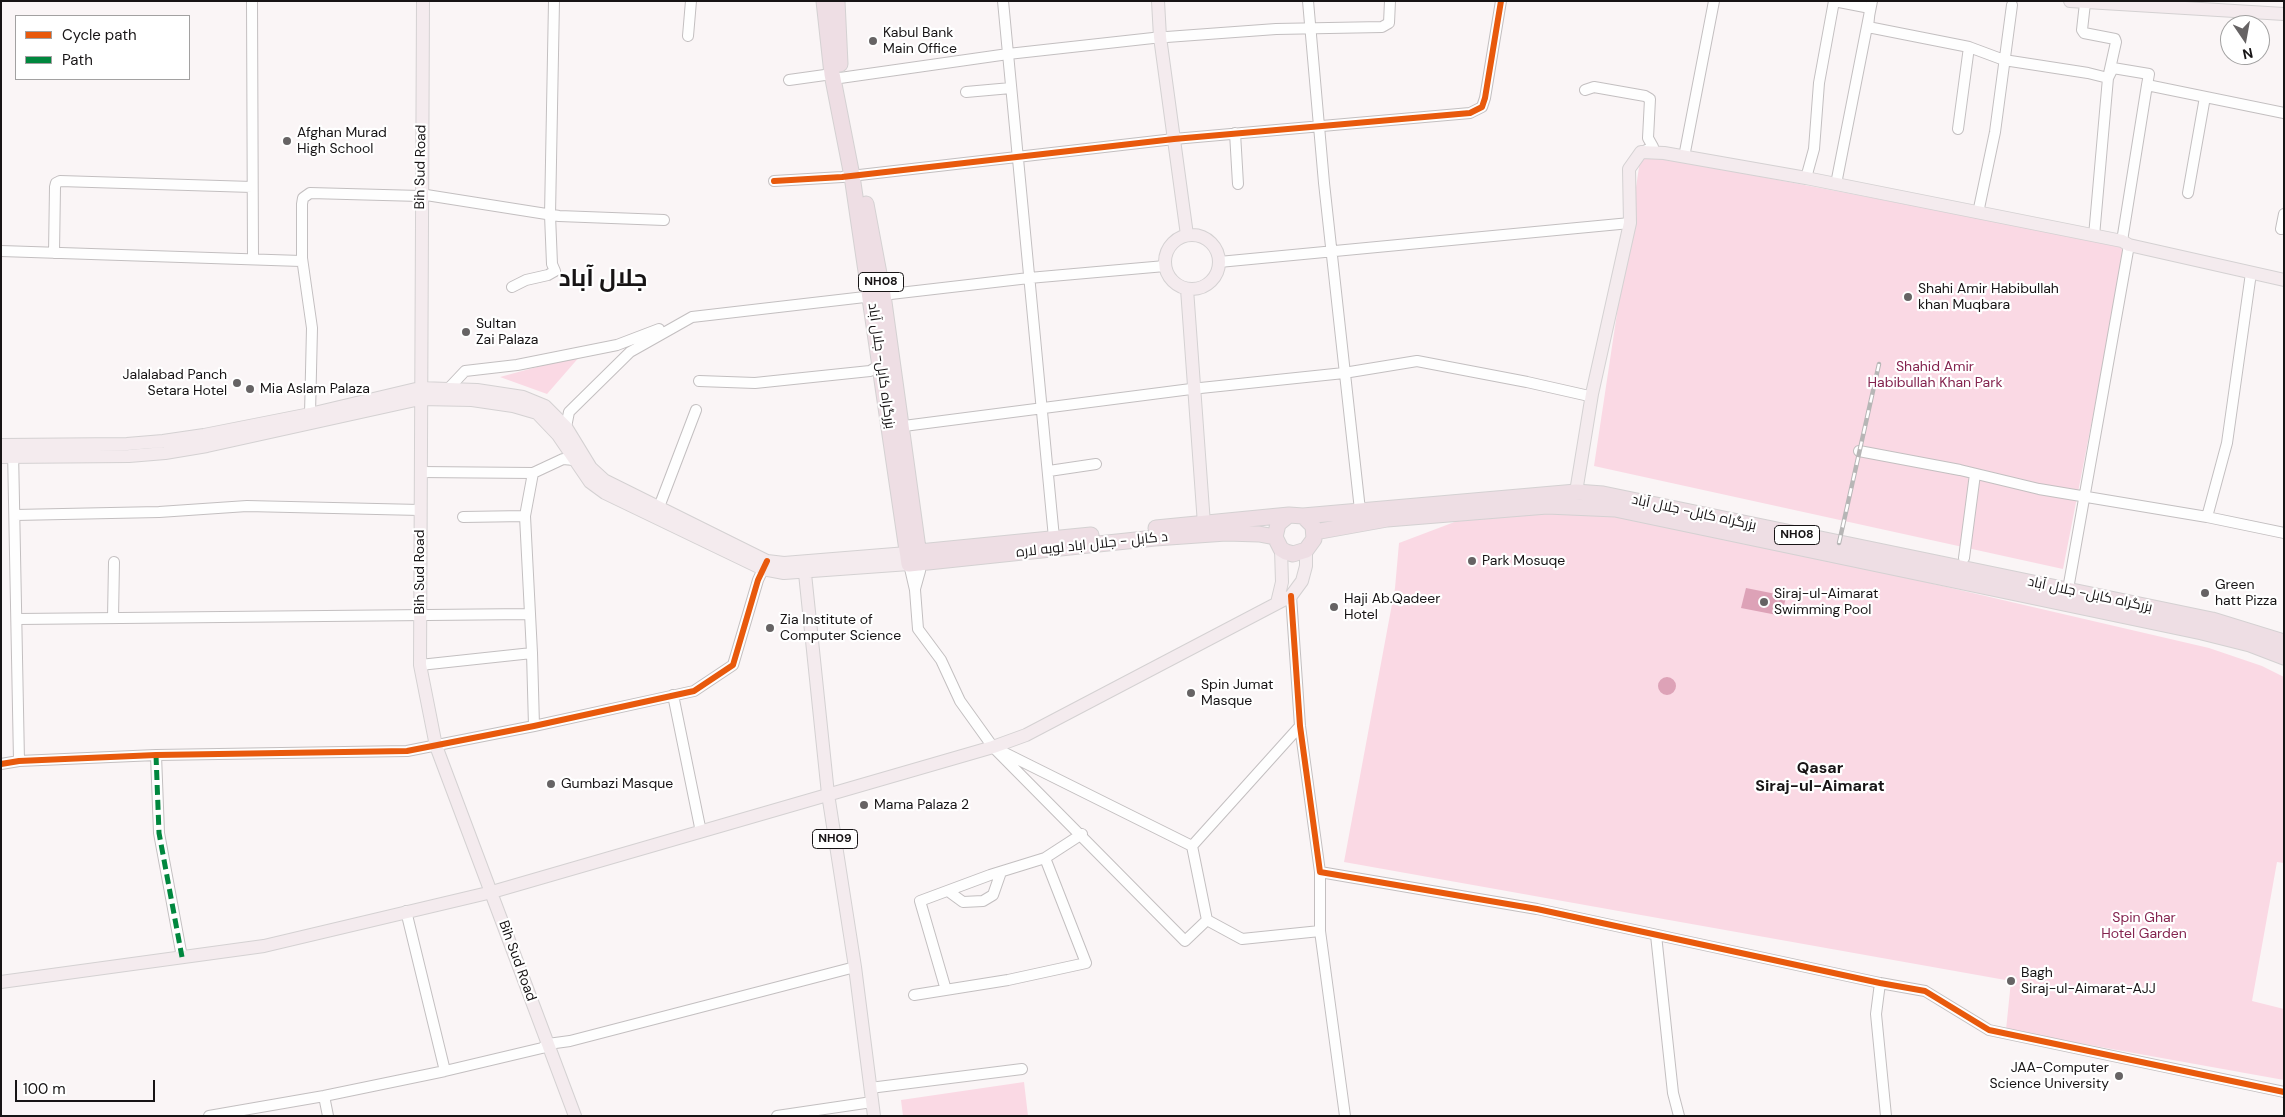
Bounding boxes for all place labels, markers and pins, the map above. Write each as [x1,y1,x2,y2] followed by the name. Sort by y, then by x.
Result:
[883,25,957,58] place label: Kabul Bank Main Office
[867,35,879,47] marker: Kabul Bank Main Office
[297,125,387,158] place label: Afghan Murad High School
[281,135,293,147] marker: Afghan Murad High School
[1918,281,2059,314] place label: Shahi Amir Habibullah khan Muqbara
[1902,291,1914,303] marker: Shahi Amir Habibullah khan Muqbara
[476,316,538,348] place label: Sultan Zai Palaza
[460,326,472,338] marker: Sultan Zai Palaza
[123,367,227,400] place label: Jalalabad Panch Setara Hotel
[231,377,243,389] marker: Jalalabad Panch Setara Hotel
[260,381,370,397] place label: Mia Aslam Palaza
[244,383,256,395] marker: Mia Aslam Palaza
[1482,553,1565,569] place label: Park Mosuqe
[1466,555,1478,567] marker: Park Mosuqe
[2215,577,2277,610] place label: Green hatt Pizza
[1774,586,1878,618] place label: Siraj-ul-Aimarat Swimming Pool
[2199,587,2211,599] marker: Green hatt Pizza
[1344,591,1440,624] place label: Haji Ab.Qadeer Hotel
[1758,596,1770,608] marker: Siraj-ul-Aimarat Swimming Pool
[1328,601,1340,613] marker: Haji Ab.Qadeer Hotel
[780,612,901,644] place label: Zia Institute of Computer Science
[764,622,776,634] marker: Zia Institute of Computer Science
[1201,677,1273,710] place label: Spin Jumat Masque
[1185,687,1197,699] marker: Spin Jumat Masque
[561,776,673,792] place label: Gumbazi Masque
[545,778,557,790] marker: Gumbazi Masque
[874,797,969,813] place label: Mama Palaza 2
[858,799,870,811] marker: Mama Palaza 2
[2021,965,2156,998] place label: Bagh Siraj-ul-Aimarat-AJJ
[2005,975,2017,987] marker: Bagh Siraj-ul-Aimarat-AJJ
[1989,1060,2109,1092] place label: JAA-Computer Science University
[2113,1070,2125,1082] marker: JAA-Computer Science University

